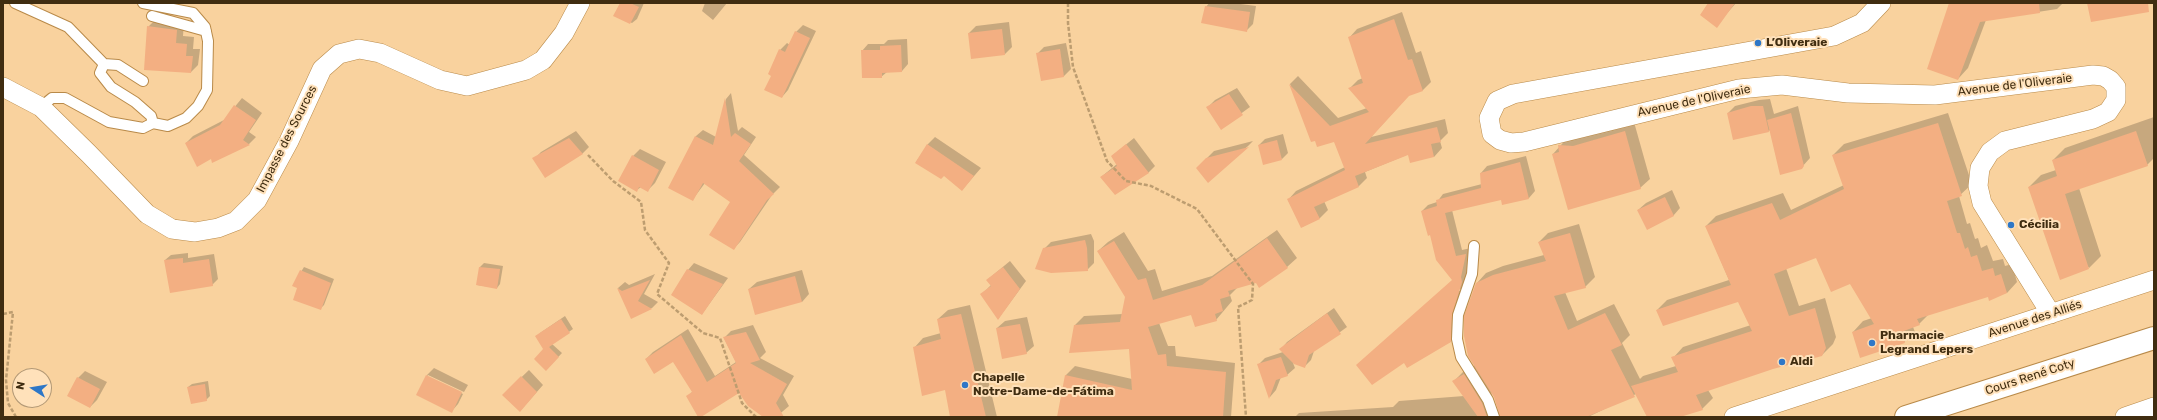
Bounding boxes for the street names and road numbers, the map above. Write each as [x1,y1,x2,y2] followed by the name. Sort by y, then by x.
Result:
[1957,71,2073,99] street label: Avenue de l'Oliveraie
[1636,82,1752,120] street label: Avenue de l'Oliveraie
[254,83,320,195] street label: Impasse des Sources
[1986,297,2084,341] street label: Avenue des Alliés
[1983,356,2077,398] street label: Cours René Coty

